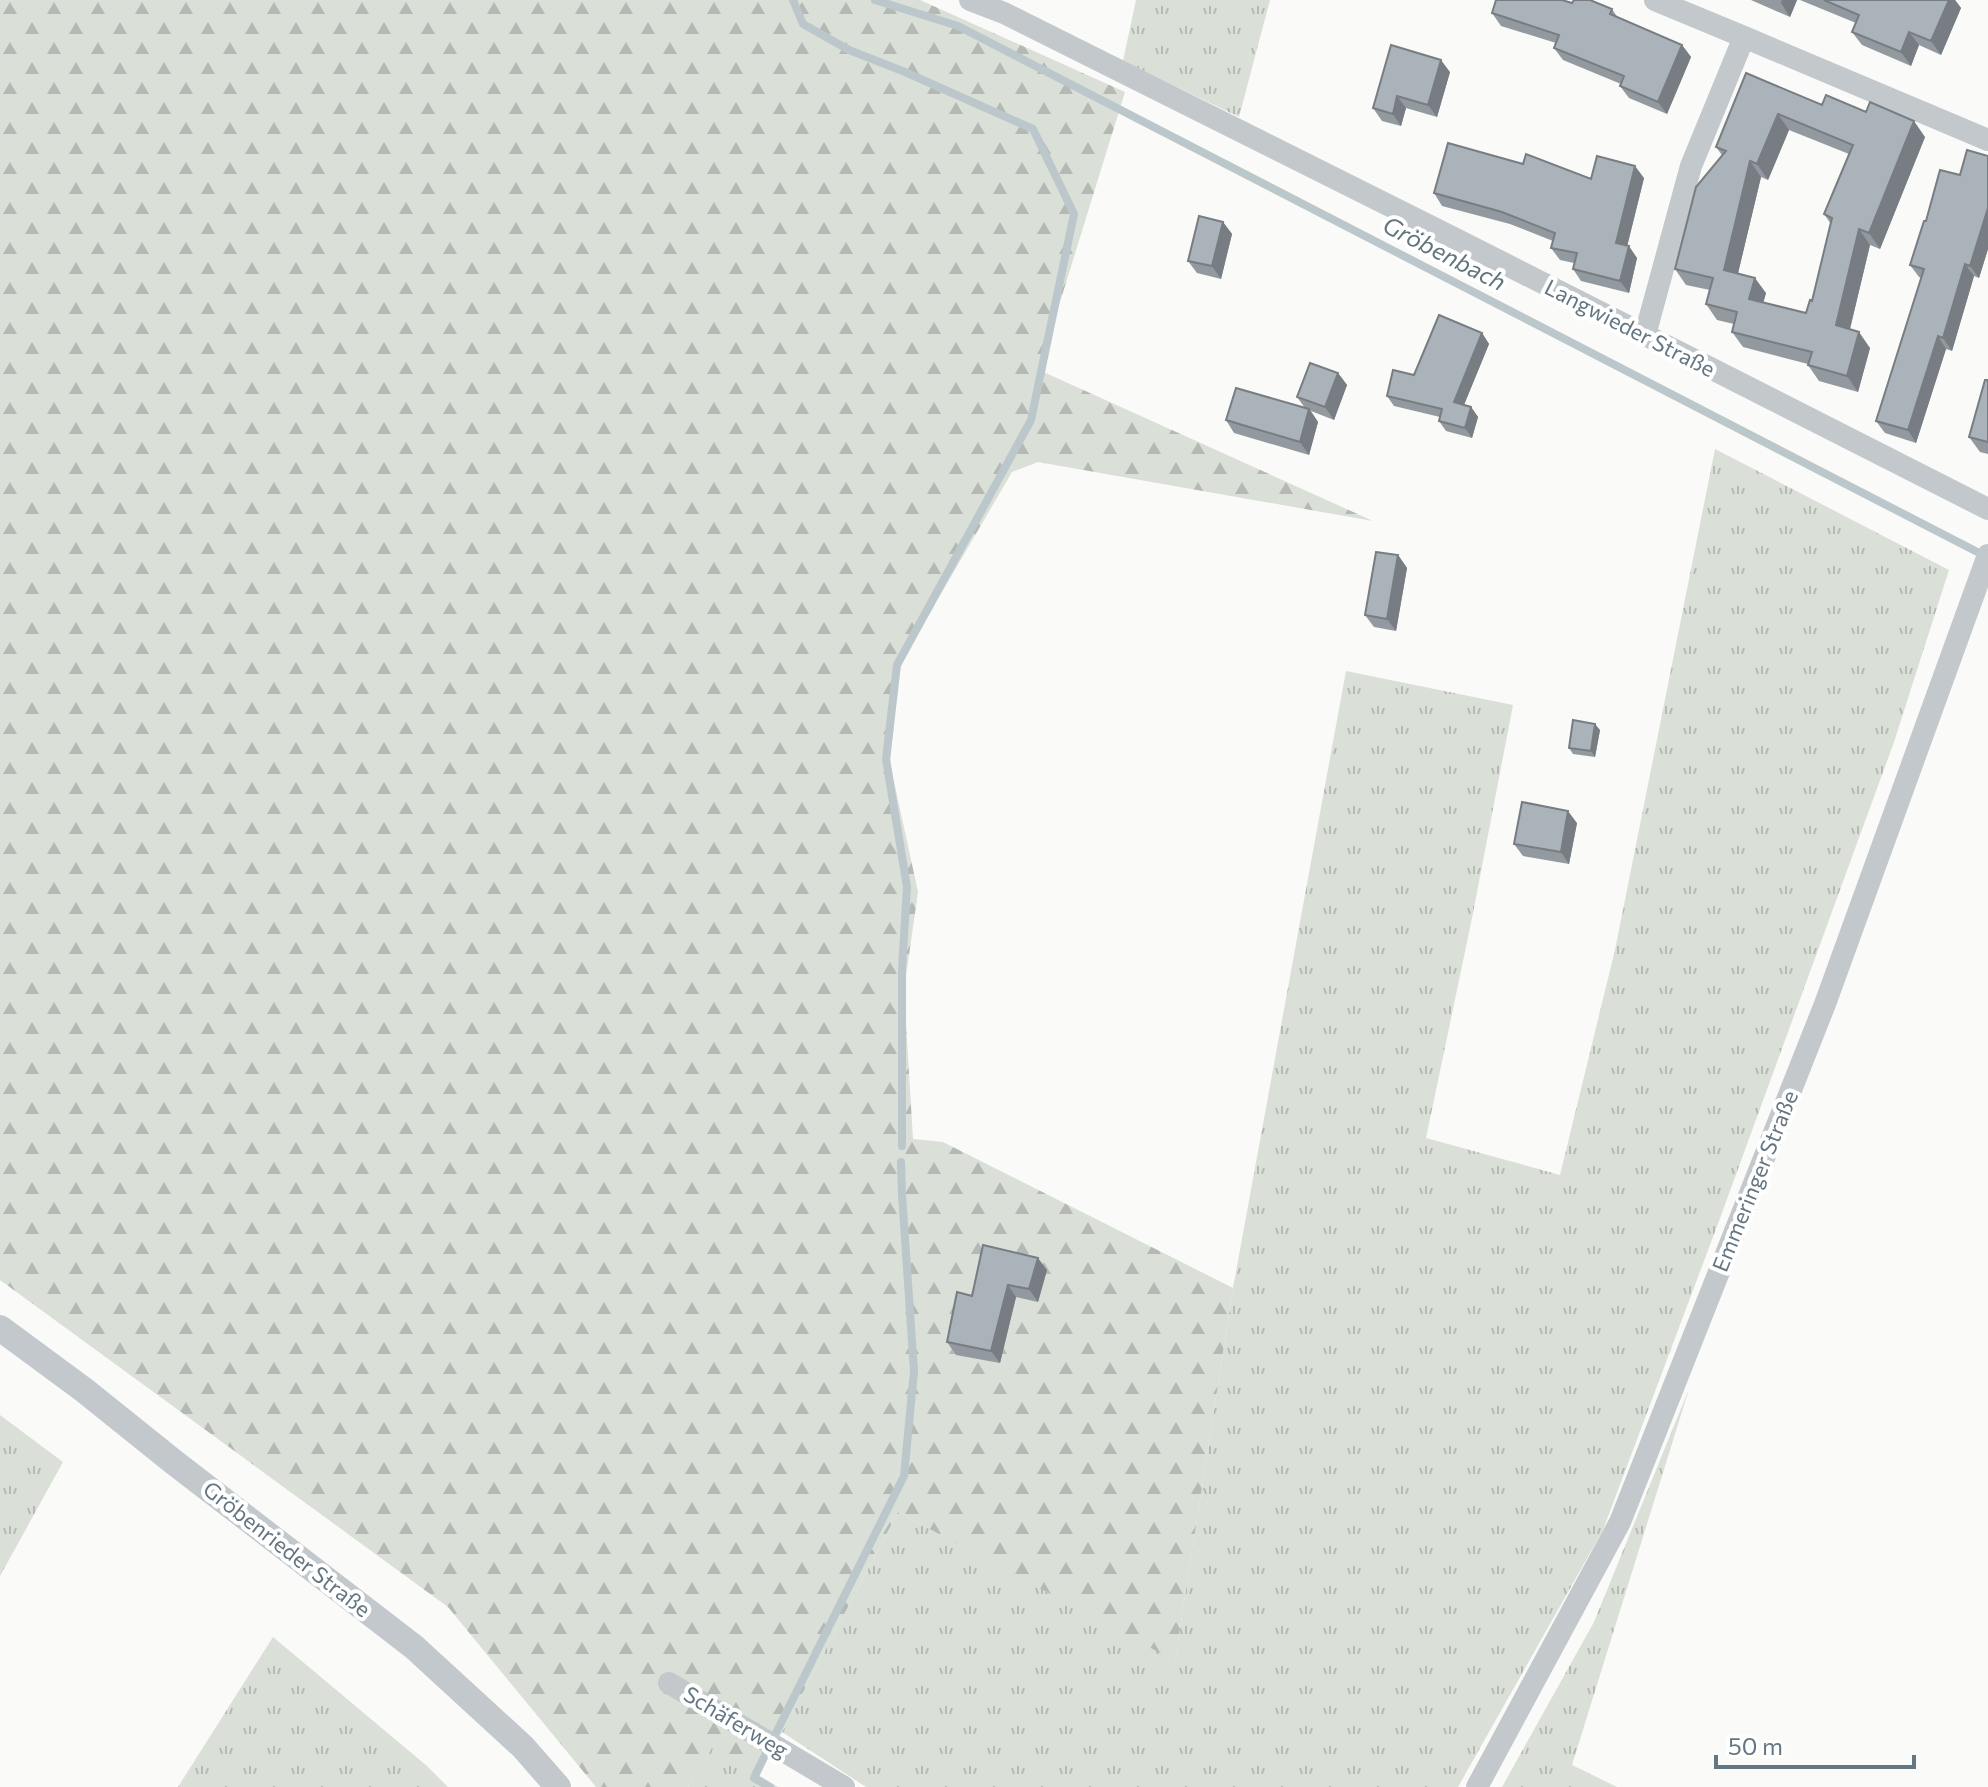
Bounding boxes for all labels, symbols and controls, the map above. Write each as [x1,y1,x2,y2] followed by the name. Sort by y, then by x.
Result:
[1378,209,1511,296] water label: Gröbenbach
[1541,273,1720,382] street label: Langwieder Straße
[1706,1086,1803,1275] street label: Emmeringer Straße
[198,1475,376,1622] street label: Gröbenrieder Straße
[679,1680,793,1763] street label: Schäferweg
[1716,1719,1914,1769] scale bar
[1728,1731,1783,1760] text: 50 m

